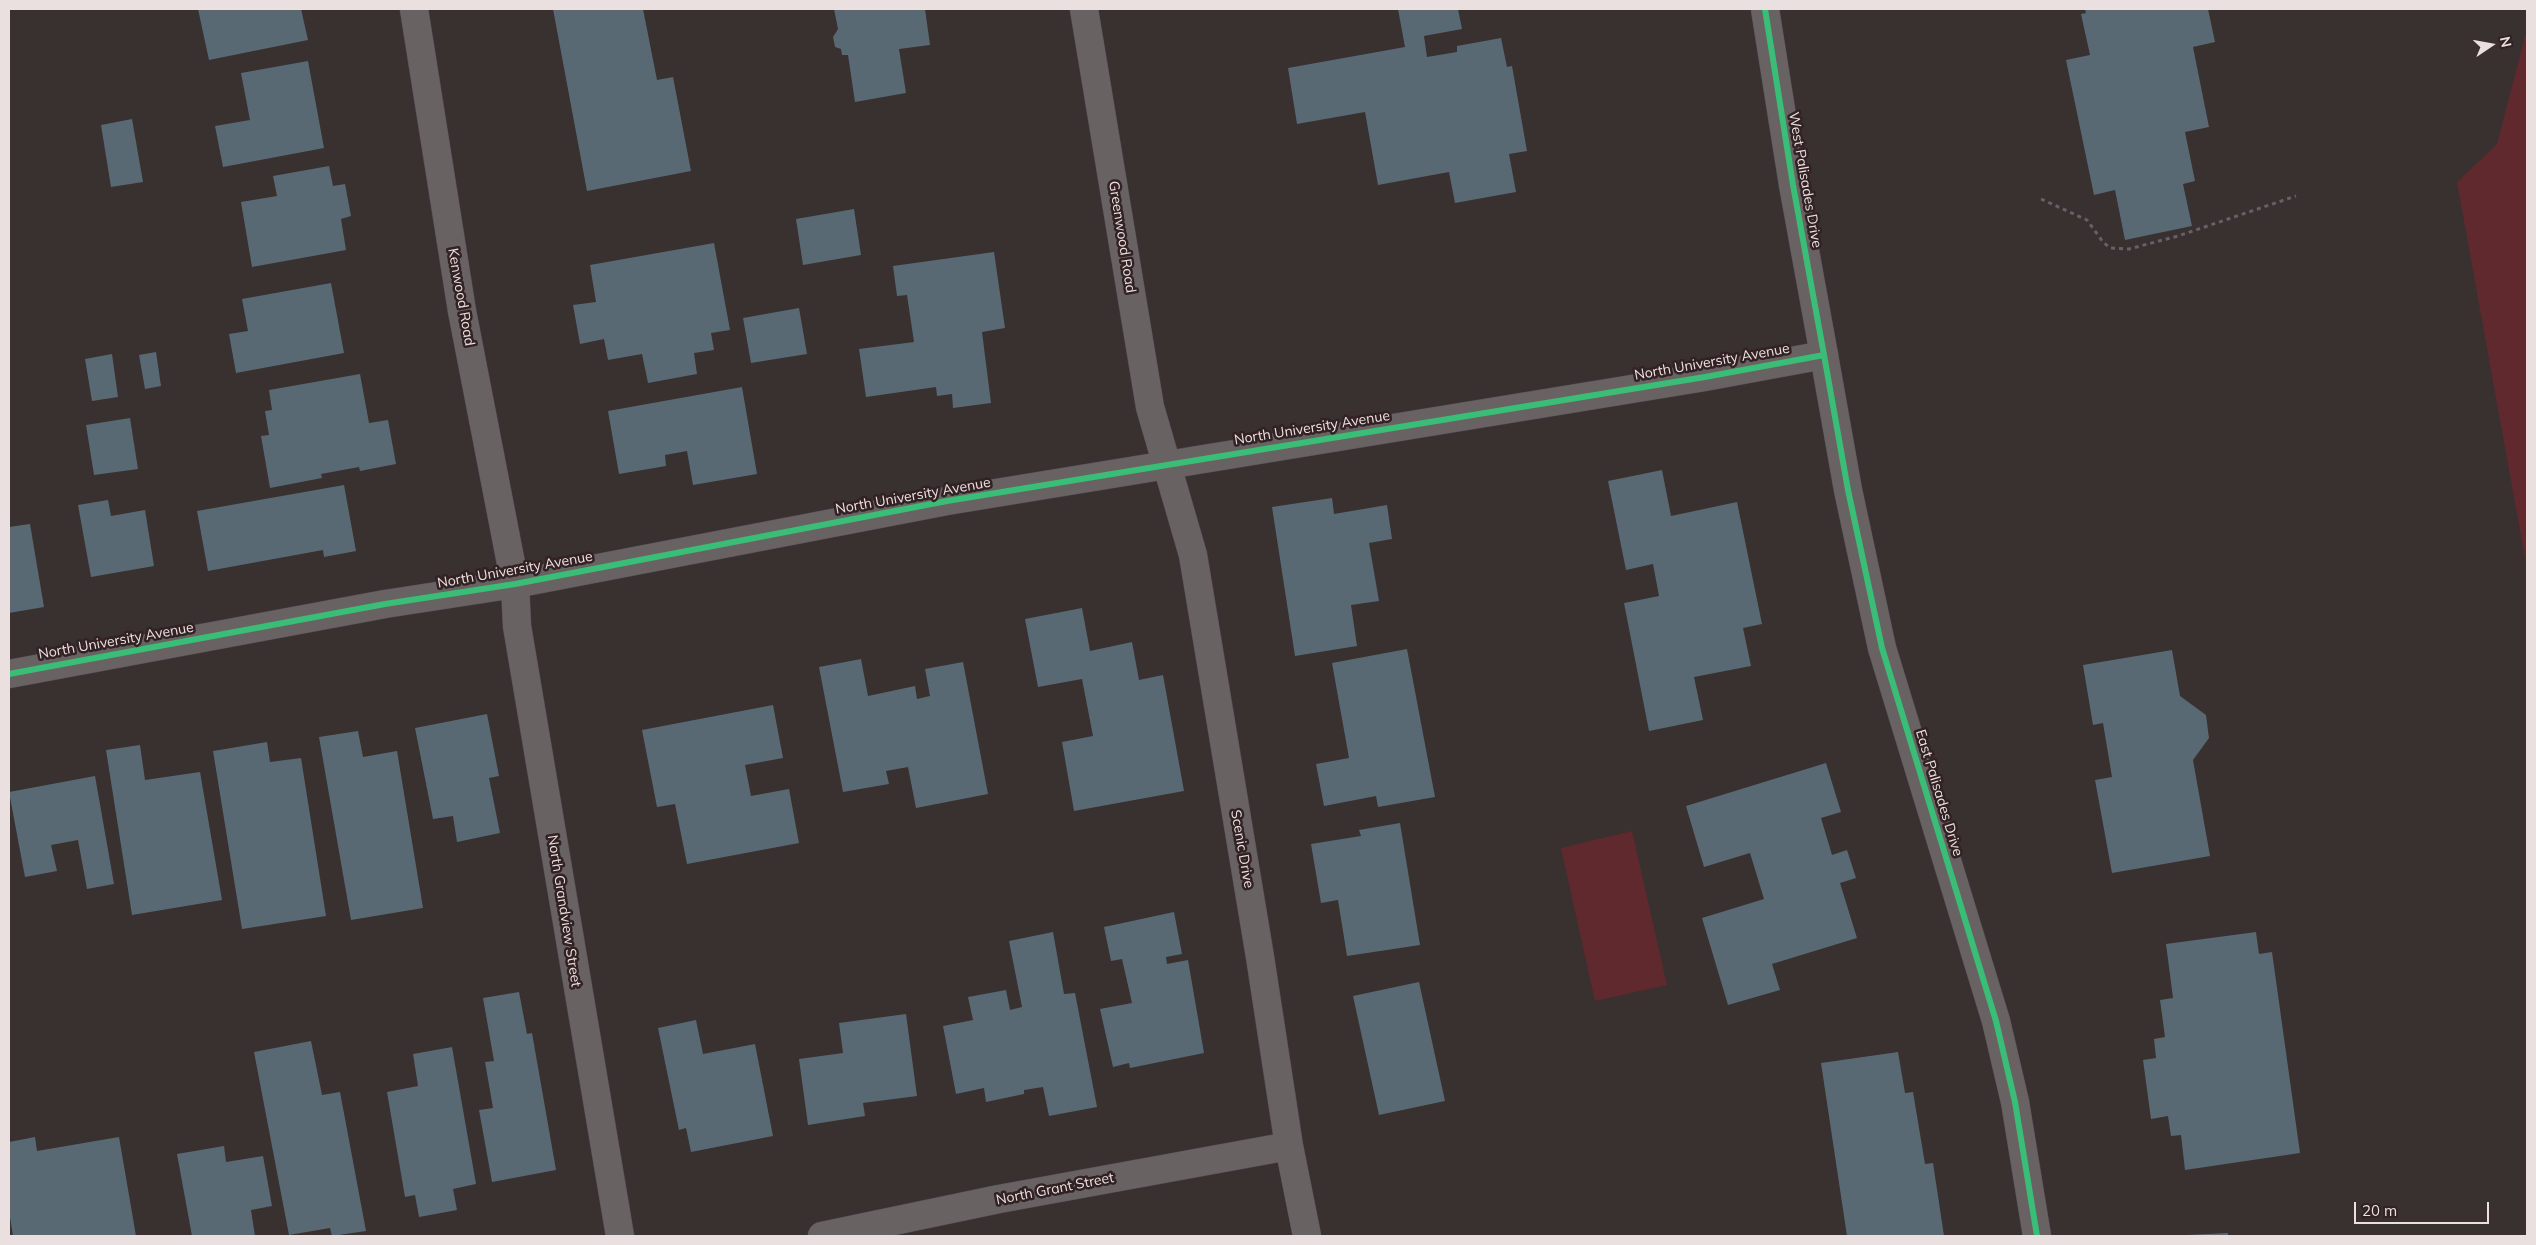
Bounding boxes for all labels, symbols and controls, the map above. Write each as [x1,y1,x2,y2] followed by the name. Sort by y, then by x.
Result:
[2466,20,2516,70] north arrow
[2496,35,2516,49] text: N
[1785,111,1825,249] street label: West Palisades Drive
[1105,180,1139,294] street label: Greenwood Road
[444,247,478,347] street label: Kenwood Road
[1633,340,1791,384] street label: North University Avenue
[1233,407,1391,449] street label: North University Avenue
[834,474,992,518] street label: North University Avenue
[436,548,594,592] street label: North University Avenue
[37,619,195,663] street label: North University Avenue
[1912,728,1966,858] street label: East Palisades Drive
[1227,809,1257,889] street label: Scenic Drive
[544,834,584,988] street label: North Grandview Street
[995,1169,1115,1209] street label: North Grant Street
[2356,1192,2491,1224] scale bar
[2362,1201,2397,1220] text: 20 m

